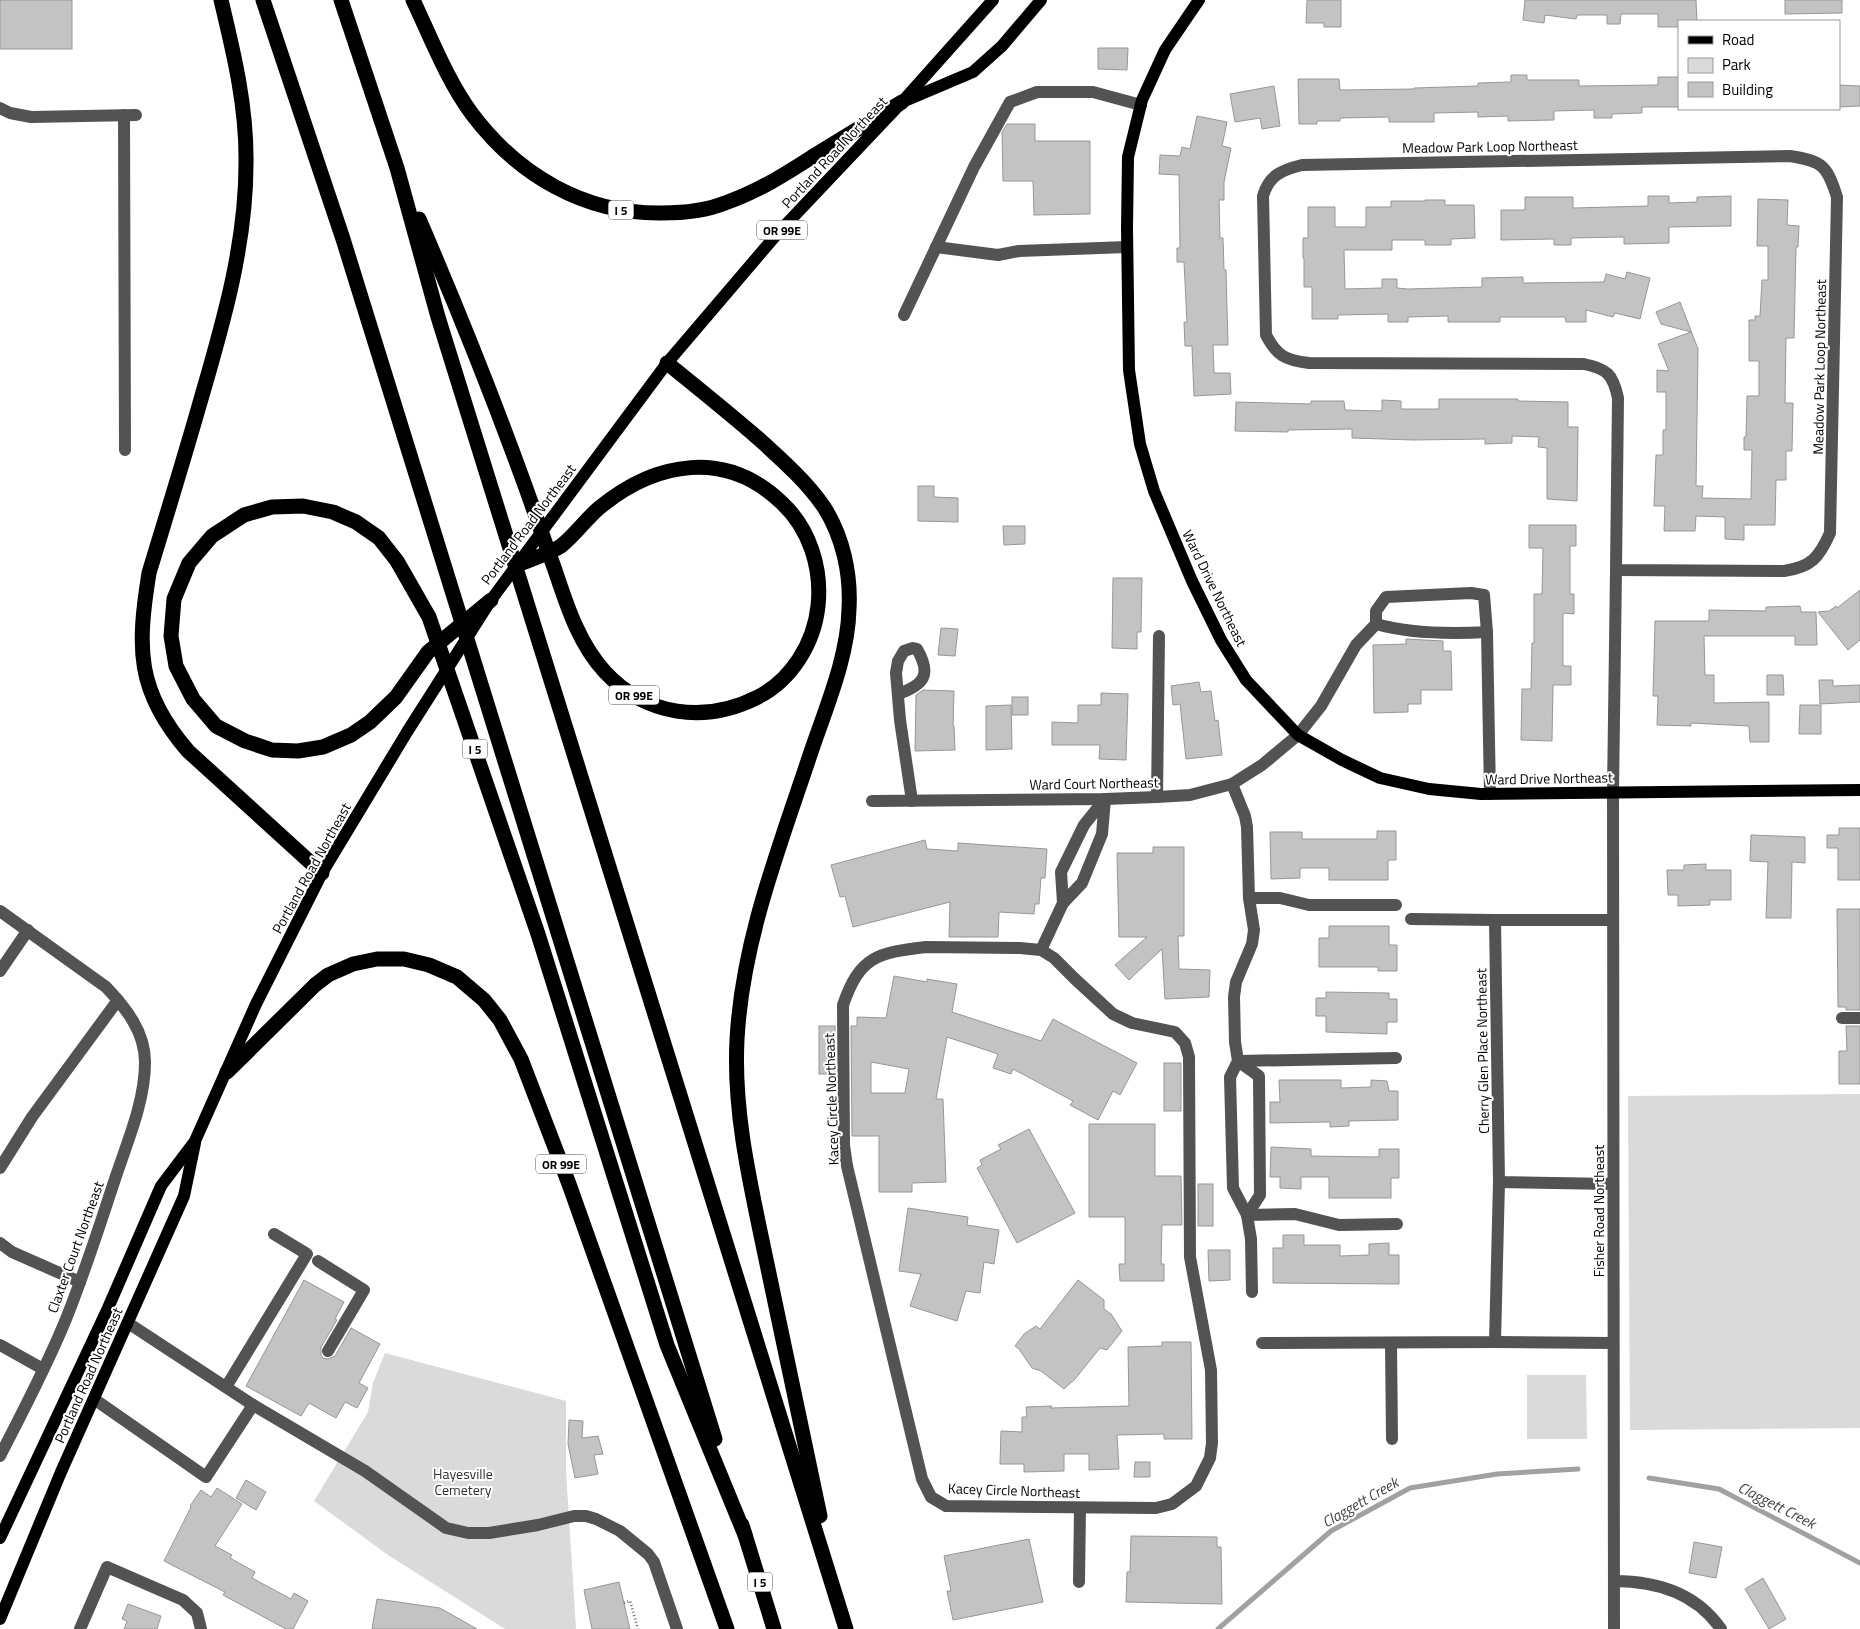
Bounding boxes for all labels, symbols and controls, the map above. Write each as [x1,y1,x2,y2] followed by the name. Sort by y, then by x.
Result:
[1678,20,1840,110] legend
[1722,28,1754,51] text: Road
[1722,53,1751,76] text: Park
[1722,78,1773,101] text: Building
[776,91,892,213] street label: Portland Road Northeast
[1402,134,1578,158] street label: Meadow Park Loop Northeast
[608,200,634,220] road number: I 5
[757,220,807,240] road number: OR 99E
[1807,279,1831,455] street label: Meadow Park Loop Northeast
[475,459,581,589] street label: Portland Road Northeast
[1178,526,1252,650] street label: Ward Drive Northeast
[609,686,659,704] road number: OR 99E
[462,740,488,759] road number: I 5
[1485,766,1613,790] street label: Ward Drive Northeast
[1029,771,1159,795] street label: Ward Court Northeast
[266,799,356,937] street label: Portland Road Northeast
[1470,968,1494,1134] street label: Cherry Glen Place Northeast
[818,1032,844,1165] street label: Kacey Circle Northeast
[1588,1145,1609,1277] street label: Fisher Road Northeast
[536,1154,586,1174] road number: OR 99E
[41,1178,109,1316] street label: Claxter Court Northeast
[49,1304,127,1446] street label: Portland Road Northeast
[433,1463,493,1500] park label: Hayesville Cemetery
[1318,1470,1404,1533] water label: Claggett Creek
[1734,1476,1822,1536] water label: Claggett Creek
[948,1477,1081,1503] street label: Kacey Circle Northeast
[748,1572,772,1591] road number: I 5

